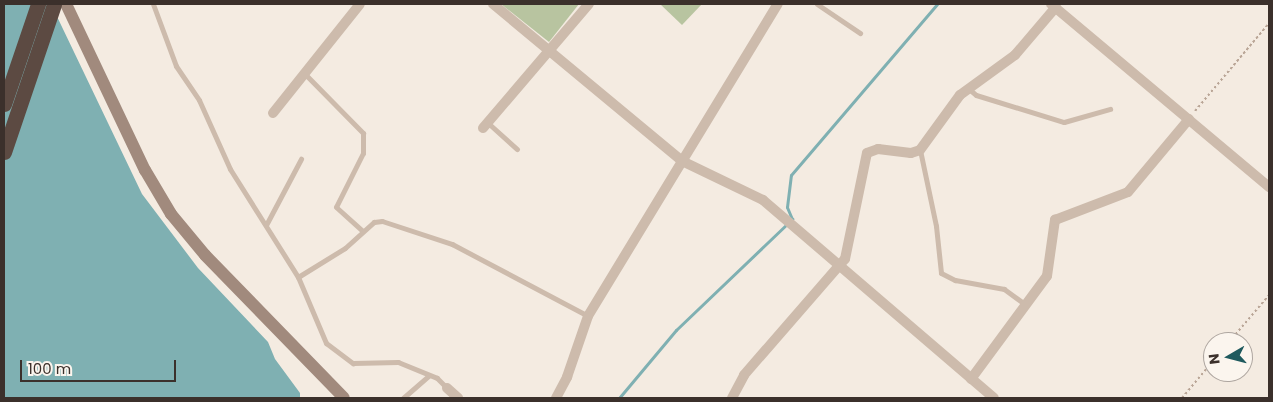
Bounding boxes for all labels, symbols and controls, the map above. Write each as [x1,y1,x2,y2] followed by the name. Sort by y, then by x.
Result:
[1203,332,1253,382] north arrow
[22,350,179,382] scale bar
[1204,352,1225,366] text: N
[28,358,71,379] text: 100 m

